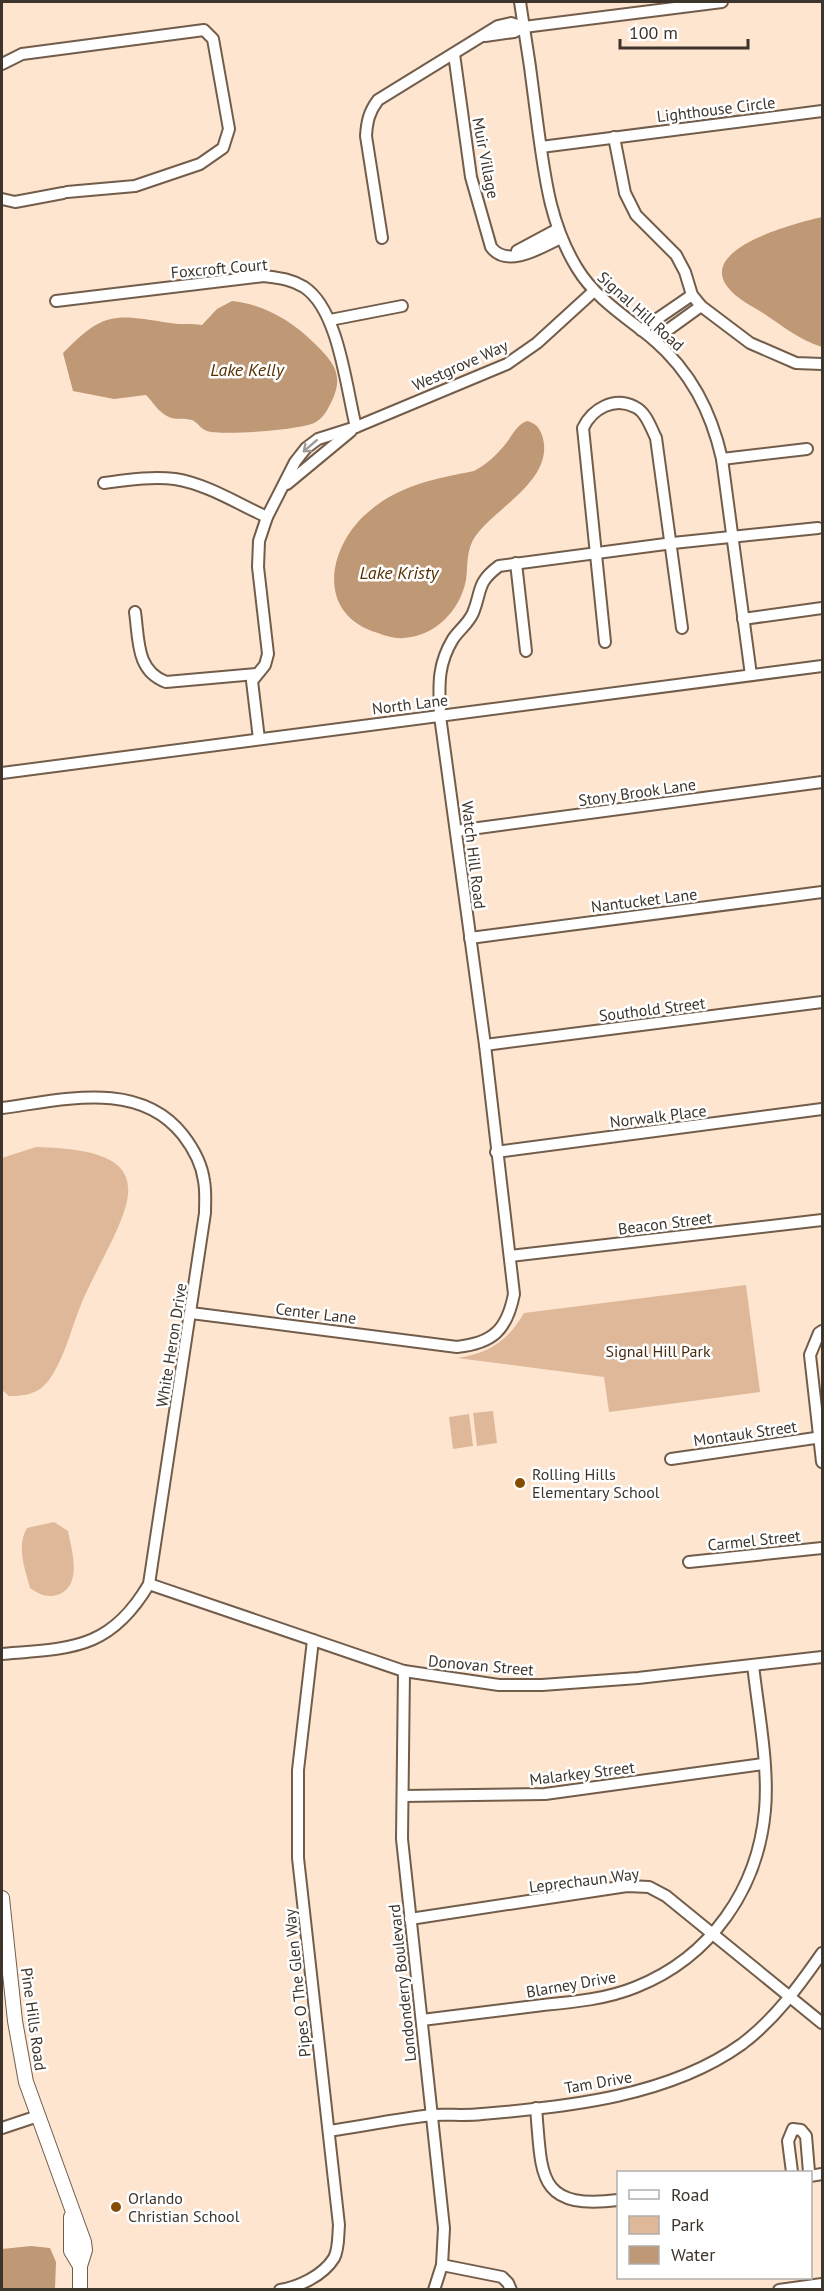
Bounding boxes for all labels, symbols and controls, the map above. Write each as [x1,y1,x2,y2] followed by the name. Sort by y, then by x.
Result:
[620,12,748,50] scale bar
[629,21,678,44] text: 100 m
[656,92,776,126] street label: Lighthouse Circle
[468,116,504,200] street label: Muir Village
[170,254,269,282] street label: Foxcroft Court
[594,267,688,355] street label: Signal Hill Road
[409,335,511,395] street label: Westgrove Way
[210,358,285,381] water label: Lake Kelly
[303,439,318,453] one-way arrow
[360,561,440,584] water label: Lake Kristy
[371,689,449,719] street label: North Lane
[577,774,697,810] street label: Stony Brook Lane
[457,800,491,910] street label: Watch Hill Road
[590,884,698,916] street label: Nantucket Lane
[598,992,707,1025] street label: Southold Street
[609,1100,707,1132] street label: Norwalk Place
[617,1207,714,1239] street label: Beacon Street
[151,1281,191,1409] street label: White Heron Drive
[274,1298,358,1328] street label: Center Lane
[605,1341,711,1361] park label: Signal Hill Park
[692,1416,799,1450] street label: Montauk Street
[532,1464,660,1502] place label: Rolling Hills Elementary School
[513,1476,527,1490] marker: Rolling Hills Elementary School
[707,1525,802,1555] street label: Carmel Street
[427,1650,535,1680] street label: Donovan Street
[528,1757,636,1789] street label: Malarkey Street
[528,1863,641,1897] street label: Leprechaun Way
[384,1903,420,2063] street label: Londonderry Boulevard
[279,1907,315,2058] street label: Pipes O The Glen Way
[17,1966,51,2072] street label: Pine Hills Road
[524,1966,618,2002] street label: Blarney Drive
[563,2066,633,2098] street label: Tam Drive
[617,2171,812,2279] legend
[671,2183,709,2206] text: Road
[128,2188,240,2226] place label: Orlando Christian School
[109,2200,123,2214] marker: Orlando Christian School
[671,2213,704,2236] text: Park
[671,2243,715,2266] text: Water

